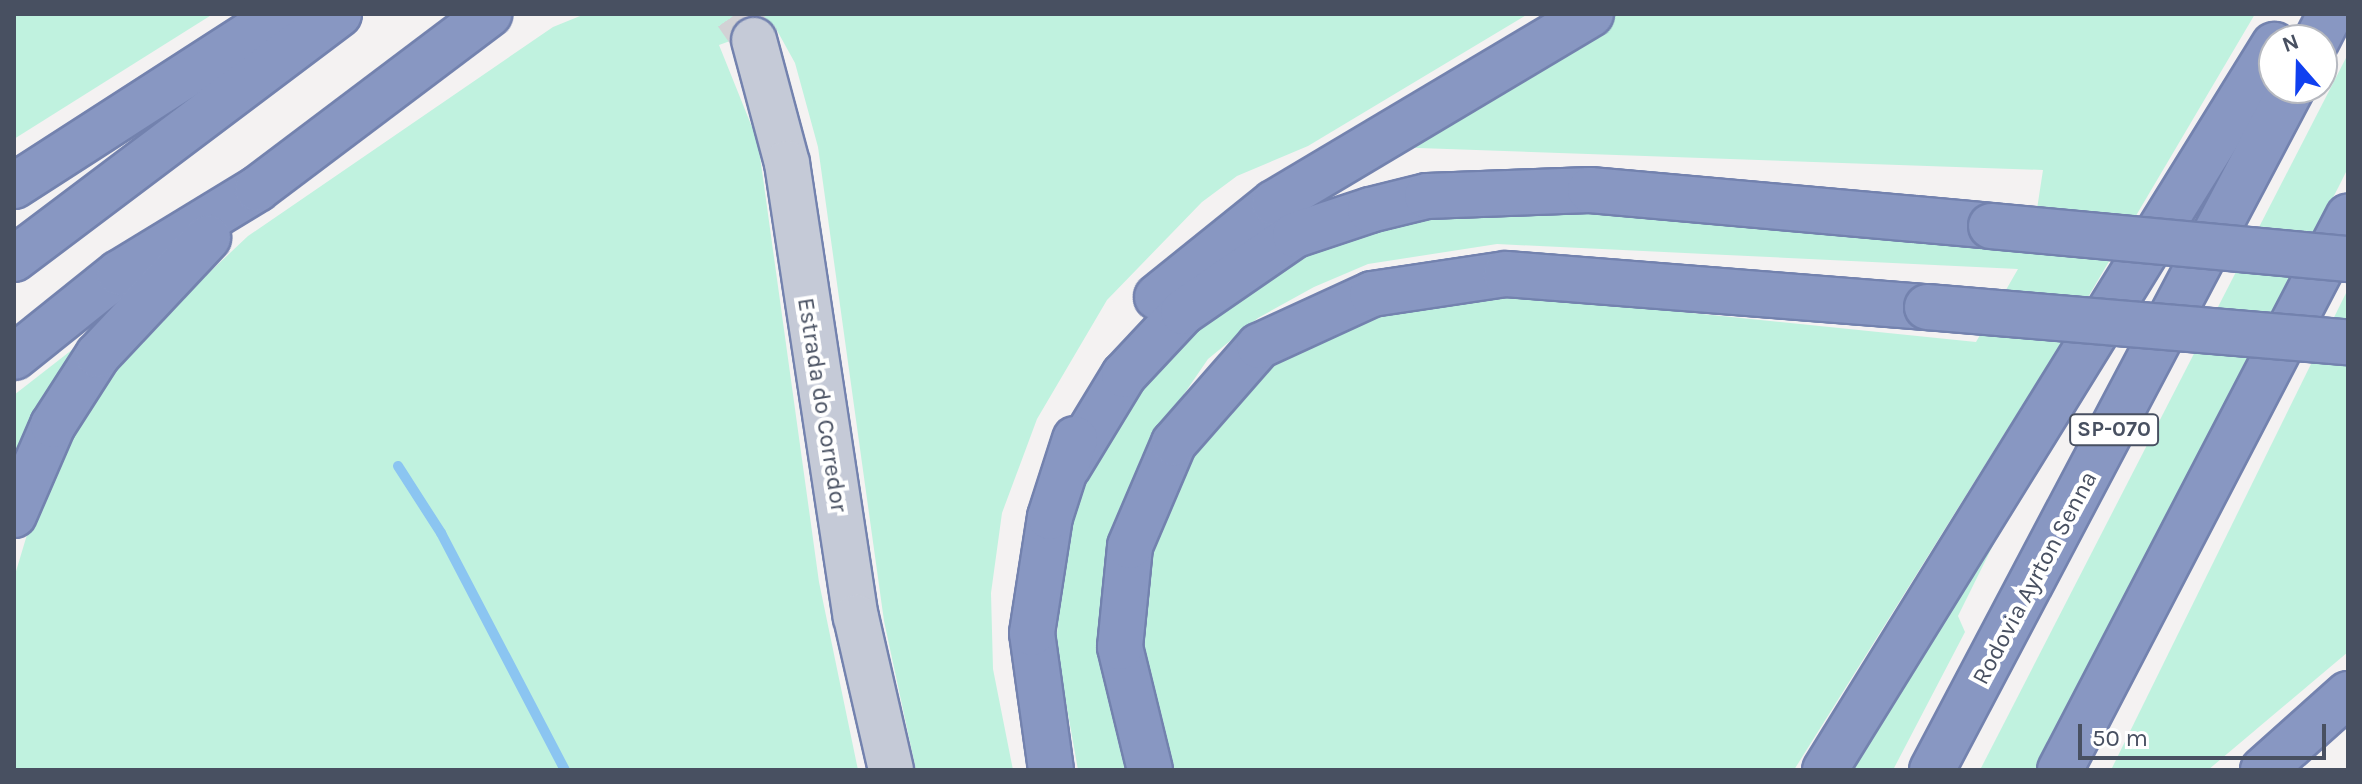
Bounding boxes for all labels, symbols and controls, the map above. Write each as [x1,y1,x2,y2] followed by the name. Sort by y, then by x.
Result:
[2258,24,2338,104] north arrow
[2279,28,2302,58] text: N
[791,296,853,514] street label: Estrada do Corredor
[2068,412,2160,448] road number: SP-070
[1967,466,2103,690] street label: Rodovia Ayrton Senna
[2082,708,2330,758] scale bar
[2092,724,2148,752] text: 50 m

